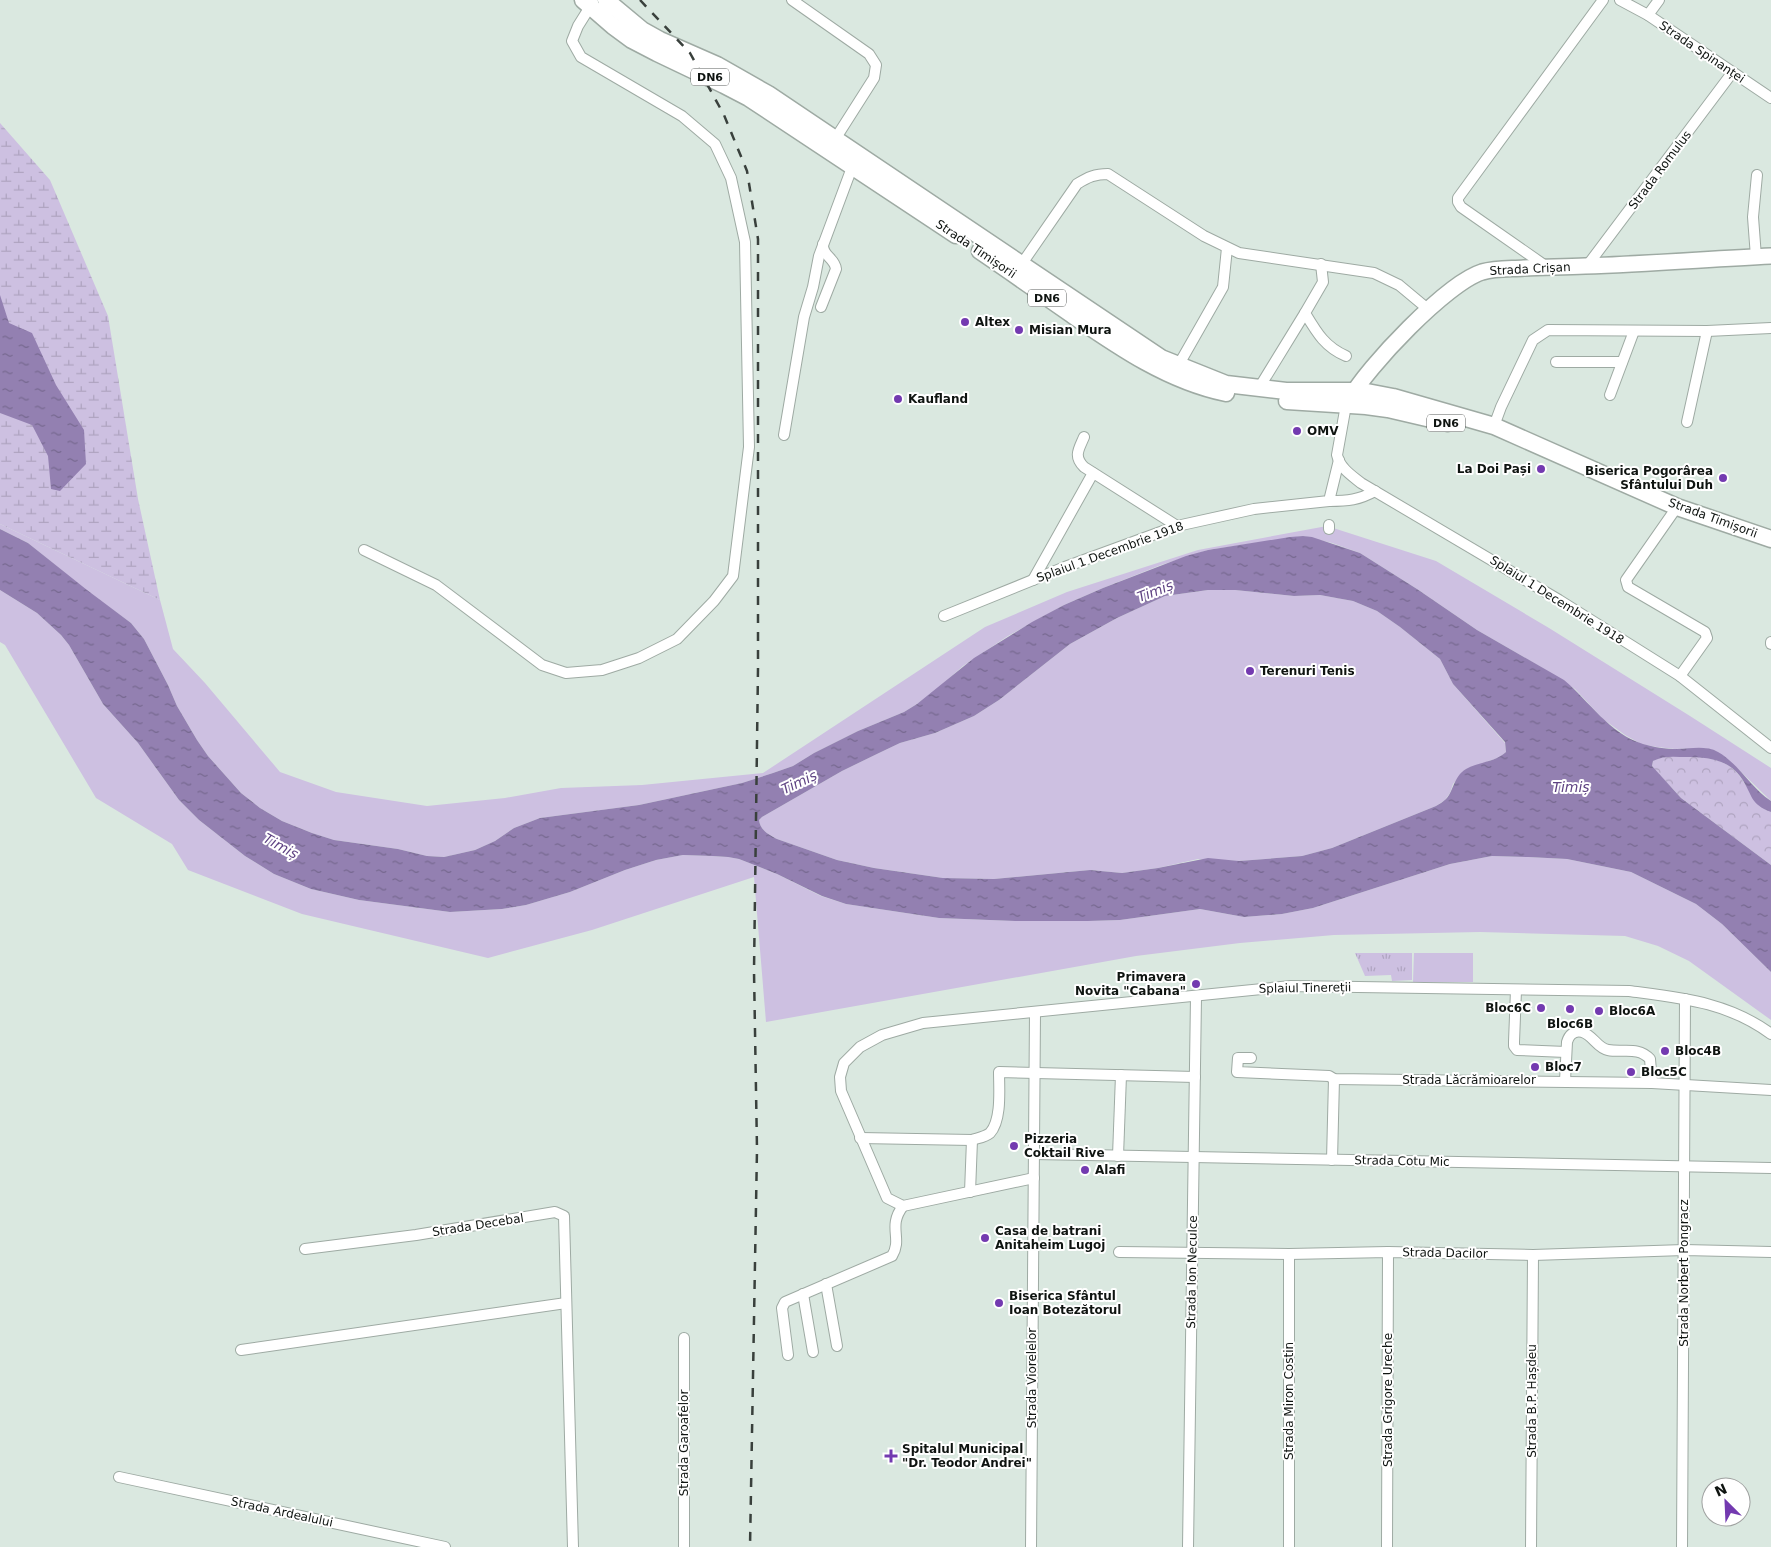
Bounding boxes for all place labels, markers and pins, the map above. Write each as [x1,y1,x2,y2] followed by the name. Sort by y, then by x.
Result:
[975,315,1010,329] place label: Altex
[959,316,971,328] marker: Altex
[1029,323,1112,337] place label: Misian Mura
[1013,324,1025,336] marker: Misian Mura
[908,392,968,406] place label: Kaufland
[892,393,904,405] marker: Kaufland
[1307,424,1339,438] place label: OMV
[1291,425,1303,437] marker: OMV
[1457,462,1531,476] place label: La Doi Pași
[1535,463,1547,475] marker: La Doi Pași
[1585,464,1713,492] place label: Biserica Pogorârea Sfântului Duh
[1717,472,1729,484] marker: Biserica Pogorârea Sfântului Duh
[1260,664,1355,678] place label: Terenuri Tenis
[1244,665,1256,677] marker: Terenuri Tenis
[1075,970,1186,998] place label: Primavera Novita "Cabana"
[1190,978,1202,990] marker: Primavera Novita "Cabana"
[1485,1001,1531,1015] place label: Bloc6C
[1535,1002,1547,1014] marker: Bloc6C
[1564,1003,1576,1015] marker: Bloc6B
[1609,1004,1656,1018] place label: Bloc6A
[1593,1005,1605,1017] marker: Bloc6A
[1547,1017,1593,1031] place label: Bloc6B
[1675,1044,1721,1058] place label: Bloc4B
[1659,1045,1671,1057] marker: Bloc4B
[1545,1060,1582,1074] place label: Bloc7
[1529,1061,1541,1073] marker: Bloc7
[1641,1065,1687,1079] place label: Bloc5C
[1625,1066,1637,1078] marker: Bloc5C
[1024,1132,1105,1160] place label: Pizzeria Coktail Rive
[1008,1140,1020,1152] marker: Pizzeria Coktail Rive
[1095,1163,1125,1177] place label: Alafi
[1079,1164,1091,1176] marker: Alafi
[995,1224,1105,1252] place label: Casa de batrani Anitaheim Lugoj
[979,1232,991,1244] marker: Casa de batrani Anitaheim Lugoj
[1009,1289,1121,1317] place label: Biserica Sfântul Ioan Botezătorul
[993,1297,1005,1309] marker: Biserica Sfântul Ioan Botezătorul
[902,1442,1032,1470] place label: Spitalul Municipal "Dr. Teodor Andrei"
[884,1449,898,1463] marker: Spitalul Municipal "Dr. Teodor Andrei"

